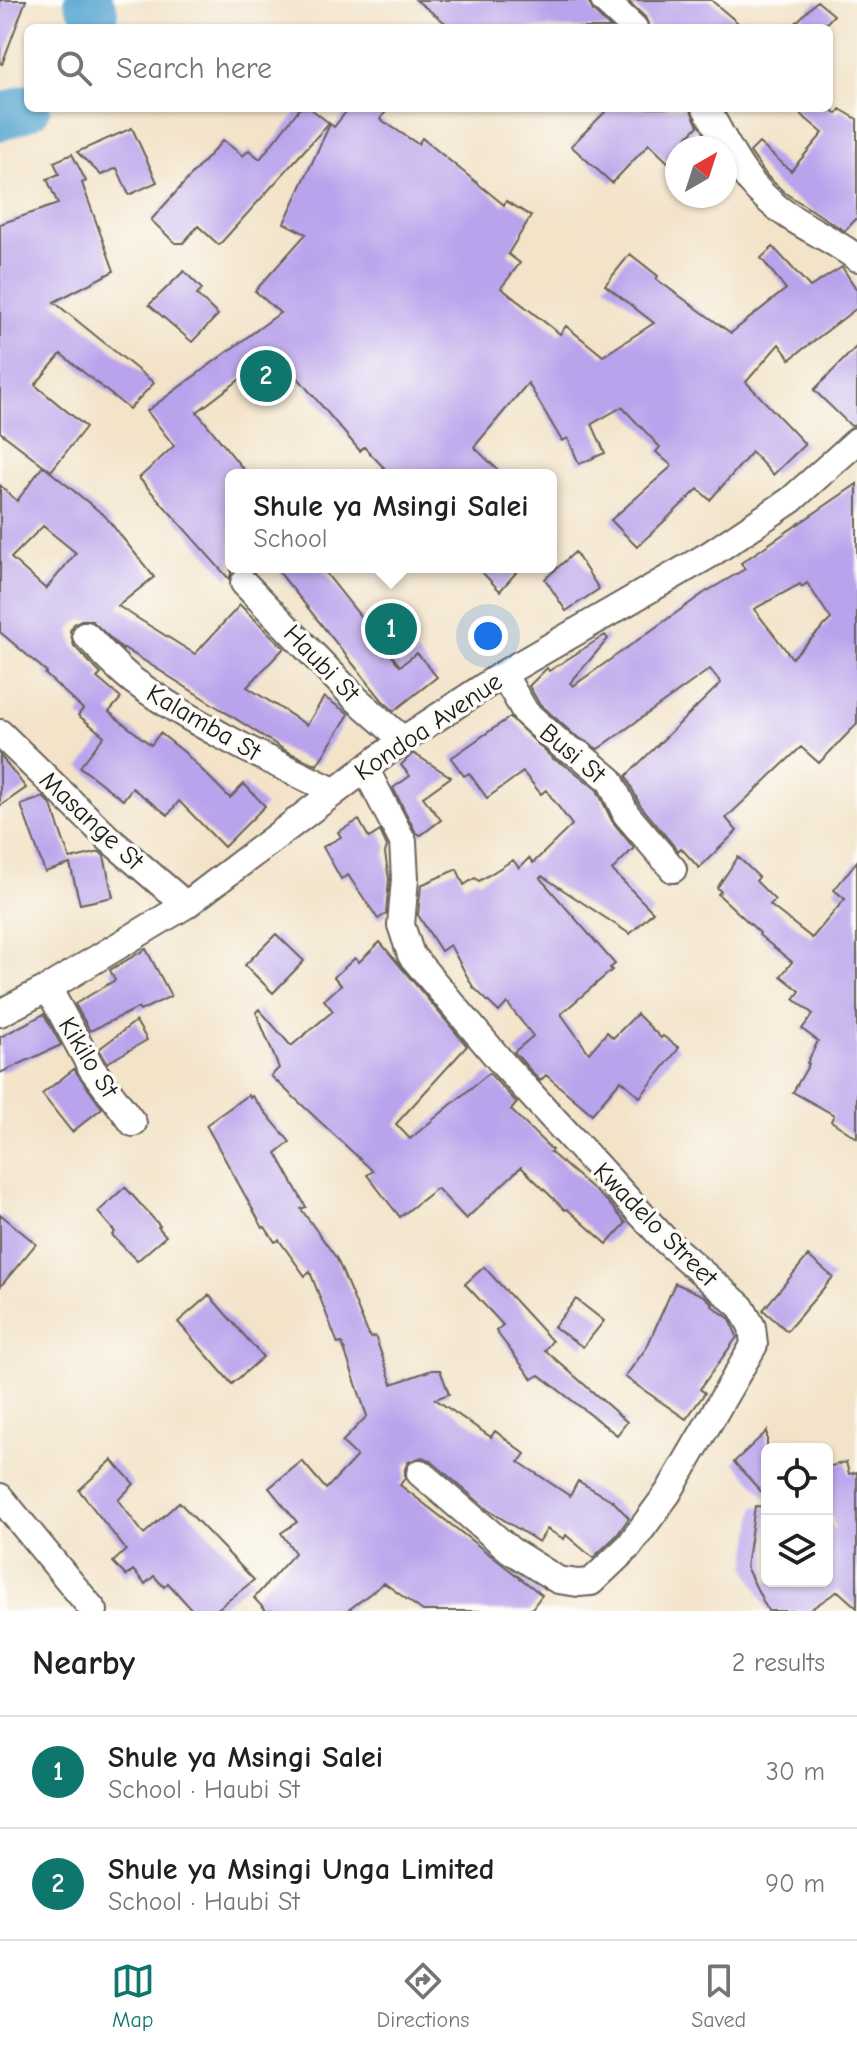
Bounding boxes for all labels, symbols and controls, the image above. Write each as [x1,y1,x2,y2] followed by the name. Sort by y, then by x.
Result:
[24,24,833,112] search box
[52,46,96,90] icon: search
[116,51,272,86] text: Search here
[665,136,737,208] north arrow
[240,346,292,406] pin: 2
[225,469,557,573] popup
[253,489,529,524] text: Shule ya Msingi Salei
[253,524,328,554] text: School
[365,599,417,659] pin: 1
[468,616,508,656] your location
[277,619,366,710] street label: Haubi St
[349,666,508,787] street label: Kondoa Avenue
[141,678,267,768] street label: Kalamba St
[533,718,613,791] street label: Busi St
[33,765,151,877] street label: Masange St
[52,1012,125,1104] street label: Kikilo St
[587,1156,725,1294] street label: Kwadelo Street
[761,1443,833,1587] map controls
[761,1443,833,1515] button: locate
[761,1515,833,1587] button: layers
[32,1643,135,1683] text: Nearby
[732,1648,825,1678] text: 2 results
[108,1740,383,1775] text: Shule ya Msingi Salei
[53,1757,63,1787] text: 1
[766,1757,825,1787] text: 30 m
[108,1775,300,1805] text: School · Haubi St
[108,1852,494,1887] text: Shule ya Msingi Unga Limited
[52,1869,64,1899] text: 2
[765,1869,825,1899] text: 90 m
[108,1887,300,1917] text: School · Haubi St
[111,1959,155,2033] tab: Map
[377,1959,470,2033] tab: Directions
[691,1959,746,2033] tab: Saved

